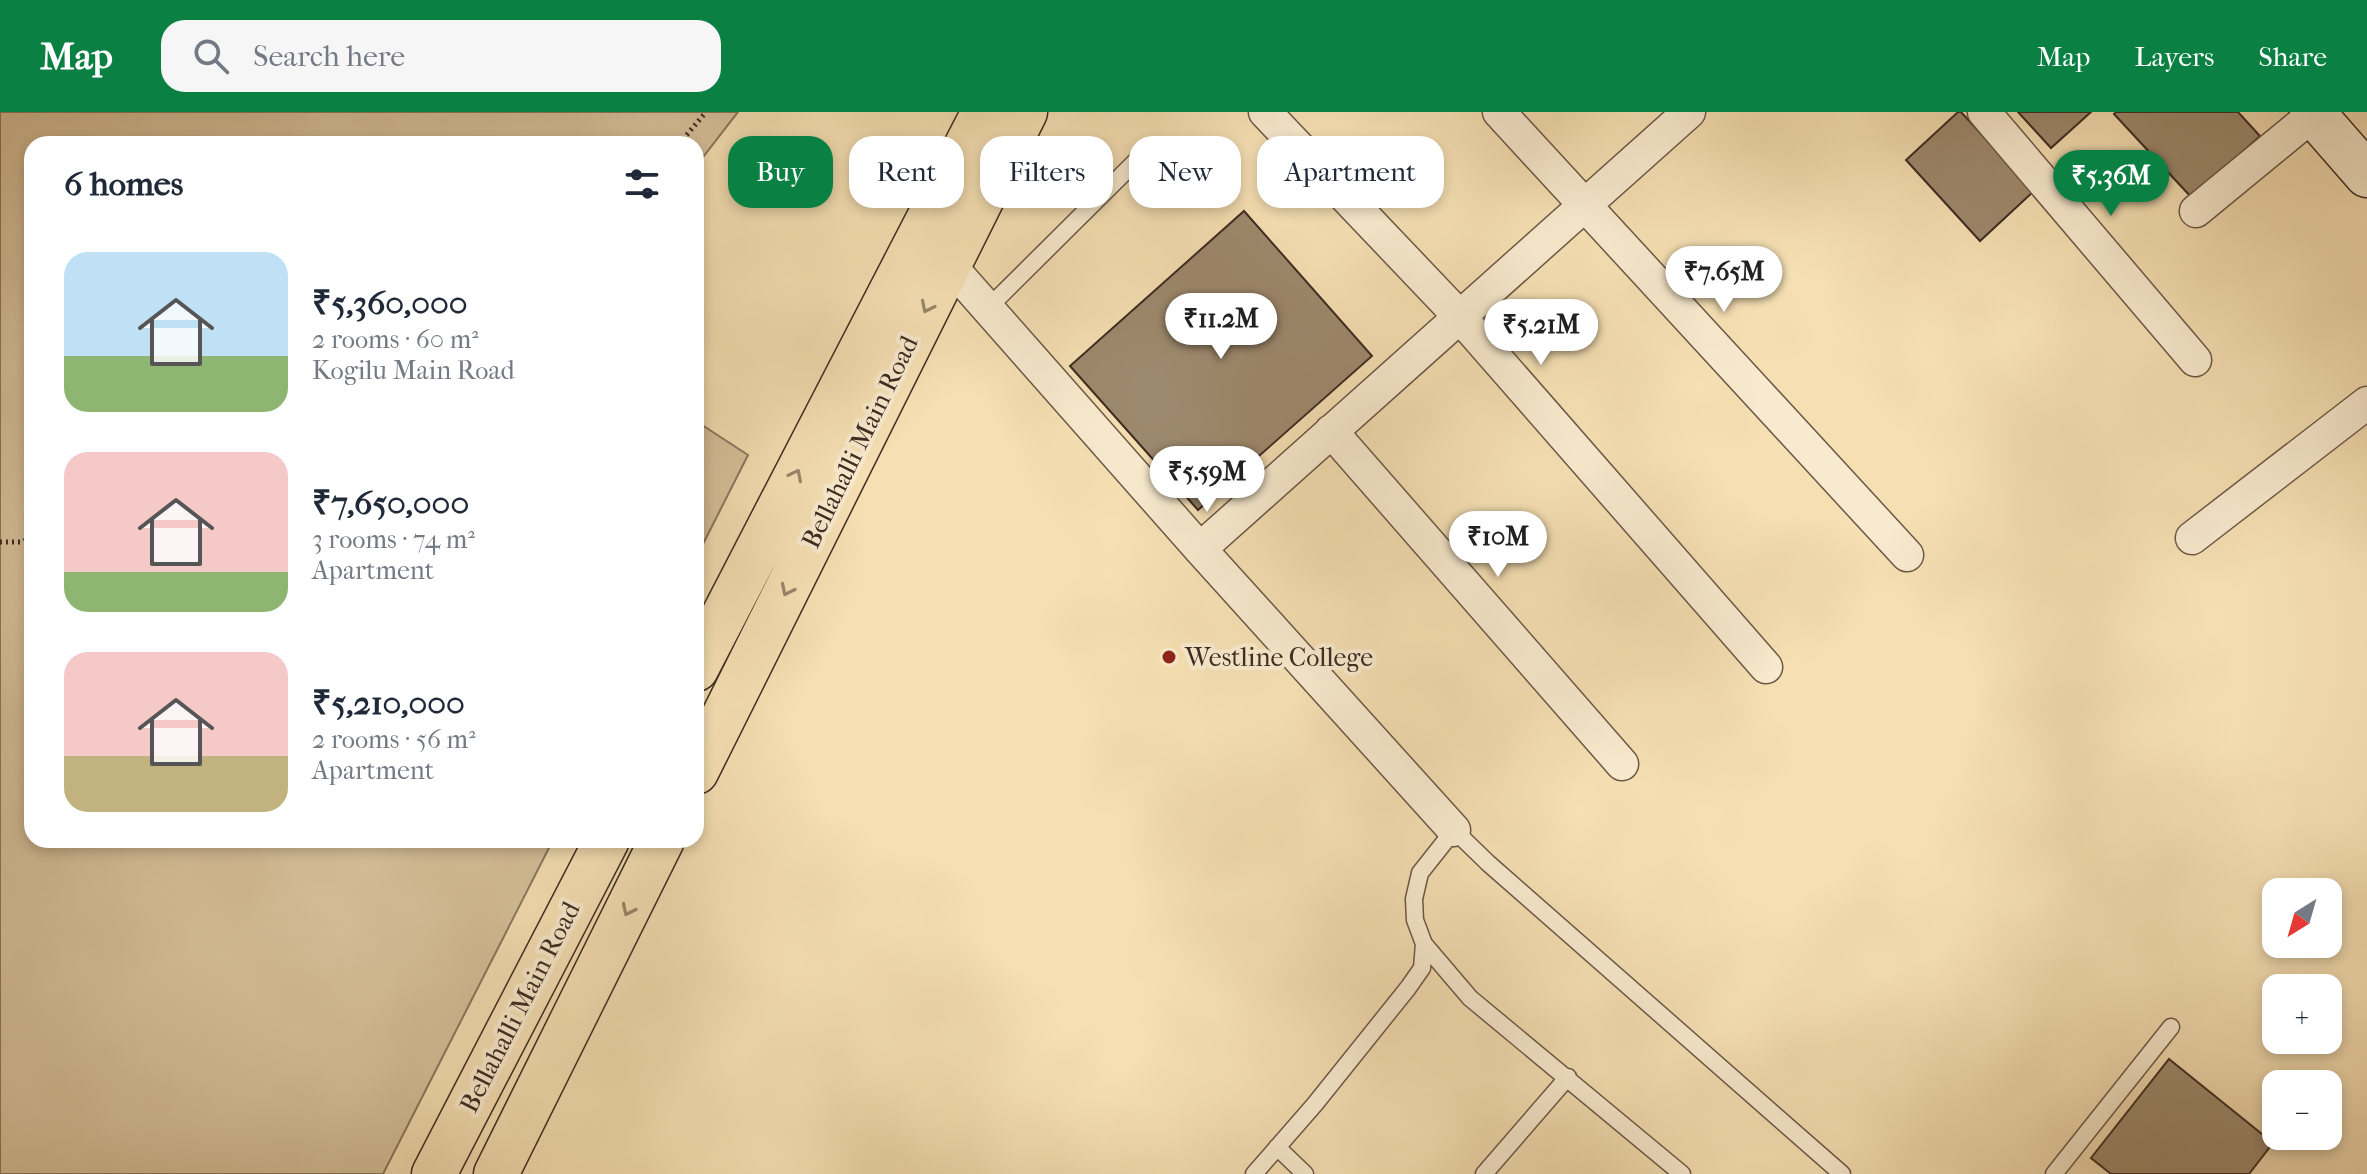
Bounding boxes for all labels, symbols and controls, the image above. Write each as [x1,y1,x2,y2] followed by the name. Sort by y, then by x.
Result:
[161,20,721,92] search box
[40,34,113,79] text: Map
[189,34,233,78] icon: search
[253,39,405,74] text: Search here
[2037,40,2090,73] text: Map
[2134,40,2214,73] text: Layers
[2258,40,2327,73] text: Share
[728,136,833,208] chip: Buy
[849,136,964,208] chip: Rent
[980,136,1113,208] chip: Filters
[1129,136,1241,208] chip: New
[1257,136,1444,208] chip: Apartment
[2046,150,2176,218] pin: ₹5.36M
[2071,160,2151,191] text: ₹5.36M
[620,162,664,206] icon: filters
[64,164,183,204] text: 6 homes
[1659,246,1789,314] pin: ₹7.65M
[1683,256,1765,287] text: ₹7.65M
[312,283,467,323] text: ₹5,360,000
[128,284,224,380] icon: home
[1156,293,1286,361] pin: ₹11.2M
[921,299,937,313] one-way arrow
[1476,299,1606,367] pin: ₹5.21M
[1183,303,1259,334] text: ₹11.2M
[1502,309,1580,340] text: ₹5.21M
[312,324,479,355] text: 2 rooms · 60 m²
[795,330,925,553] street label: Bellahalli Main Road
[312,355,515,386] text: Kogilu Main Road
[1142,446,1272,514] pin: ₹5.59M
[1168,456,1246,487] text: ₹5.59M
[787,469,802,484] one-way arrow
[312,483,469,523] text: ₹7,650,000
[128,484,224,580] icon: home
[1451,511,1545,579] pin: ₹10M
[1467,521,1529,552] text: ₹10M
[312,524,475,555] text: 3 rooms · 74 m²
[312,555,434,586] text: Apartment
[781,581,796,596] one-way arrow
[1184,642,1373,673] place label: Westline College
[1160,648,1178,666] marker: Westline College
[312,683,465,723] text: ₹5,210,000
[128,684,224,780] icon: home
[312,724,476,755] text: 2 rooms · 56 m²
[312,755,434,786] text: Apartment
[2262,878,2342,958] north arrow
[2262,878,2342,1150] map controls
[453,896,587,1118] street label: Bellahalli Main Road
[622,901,637,916] one-way arrow
[2262,974,2342,1054] button: +
[2262,1070,2342,1150] button: −

